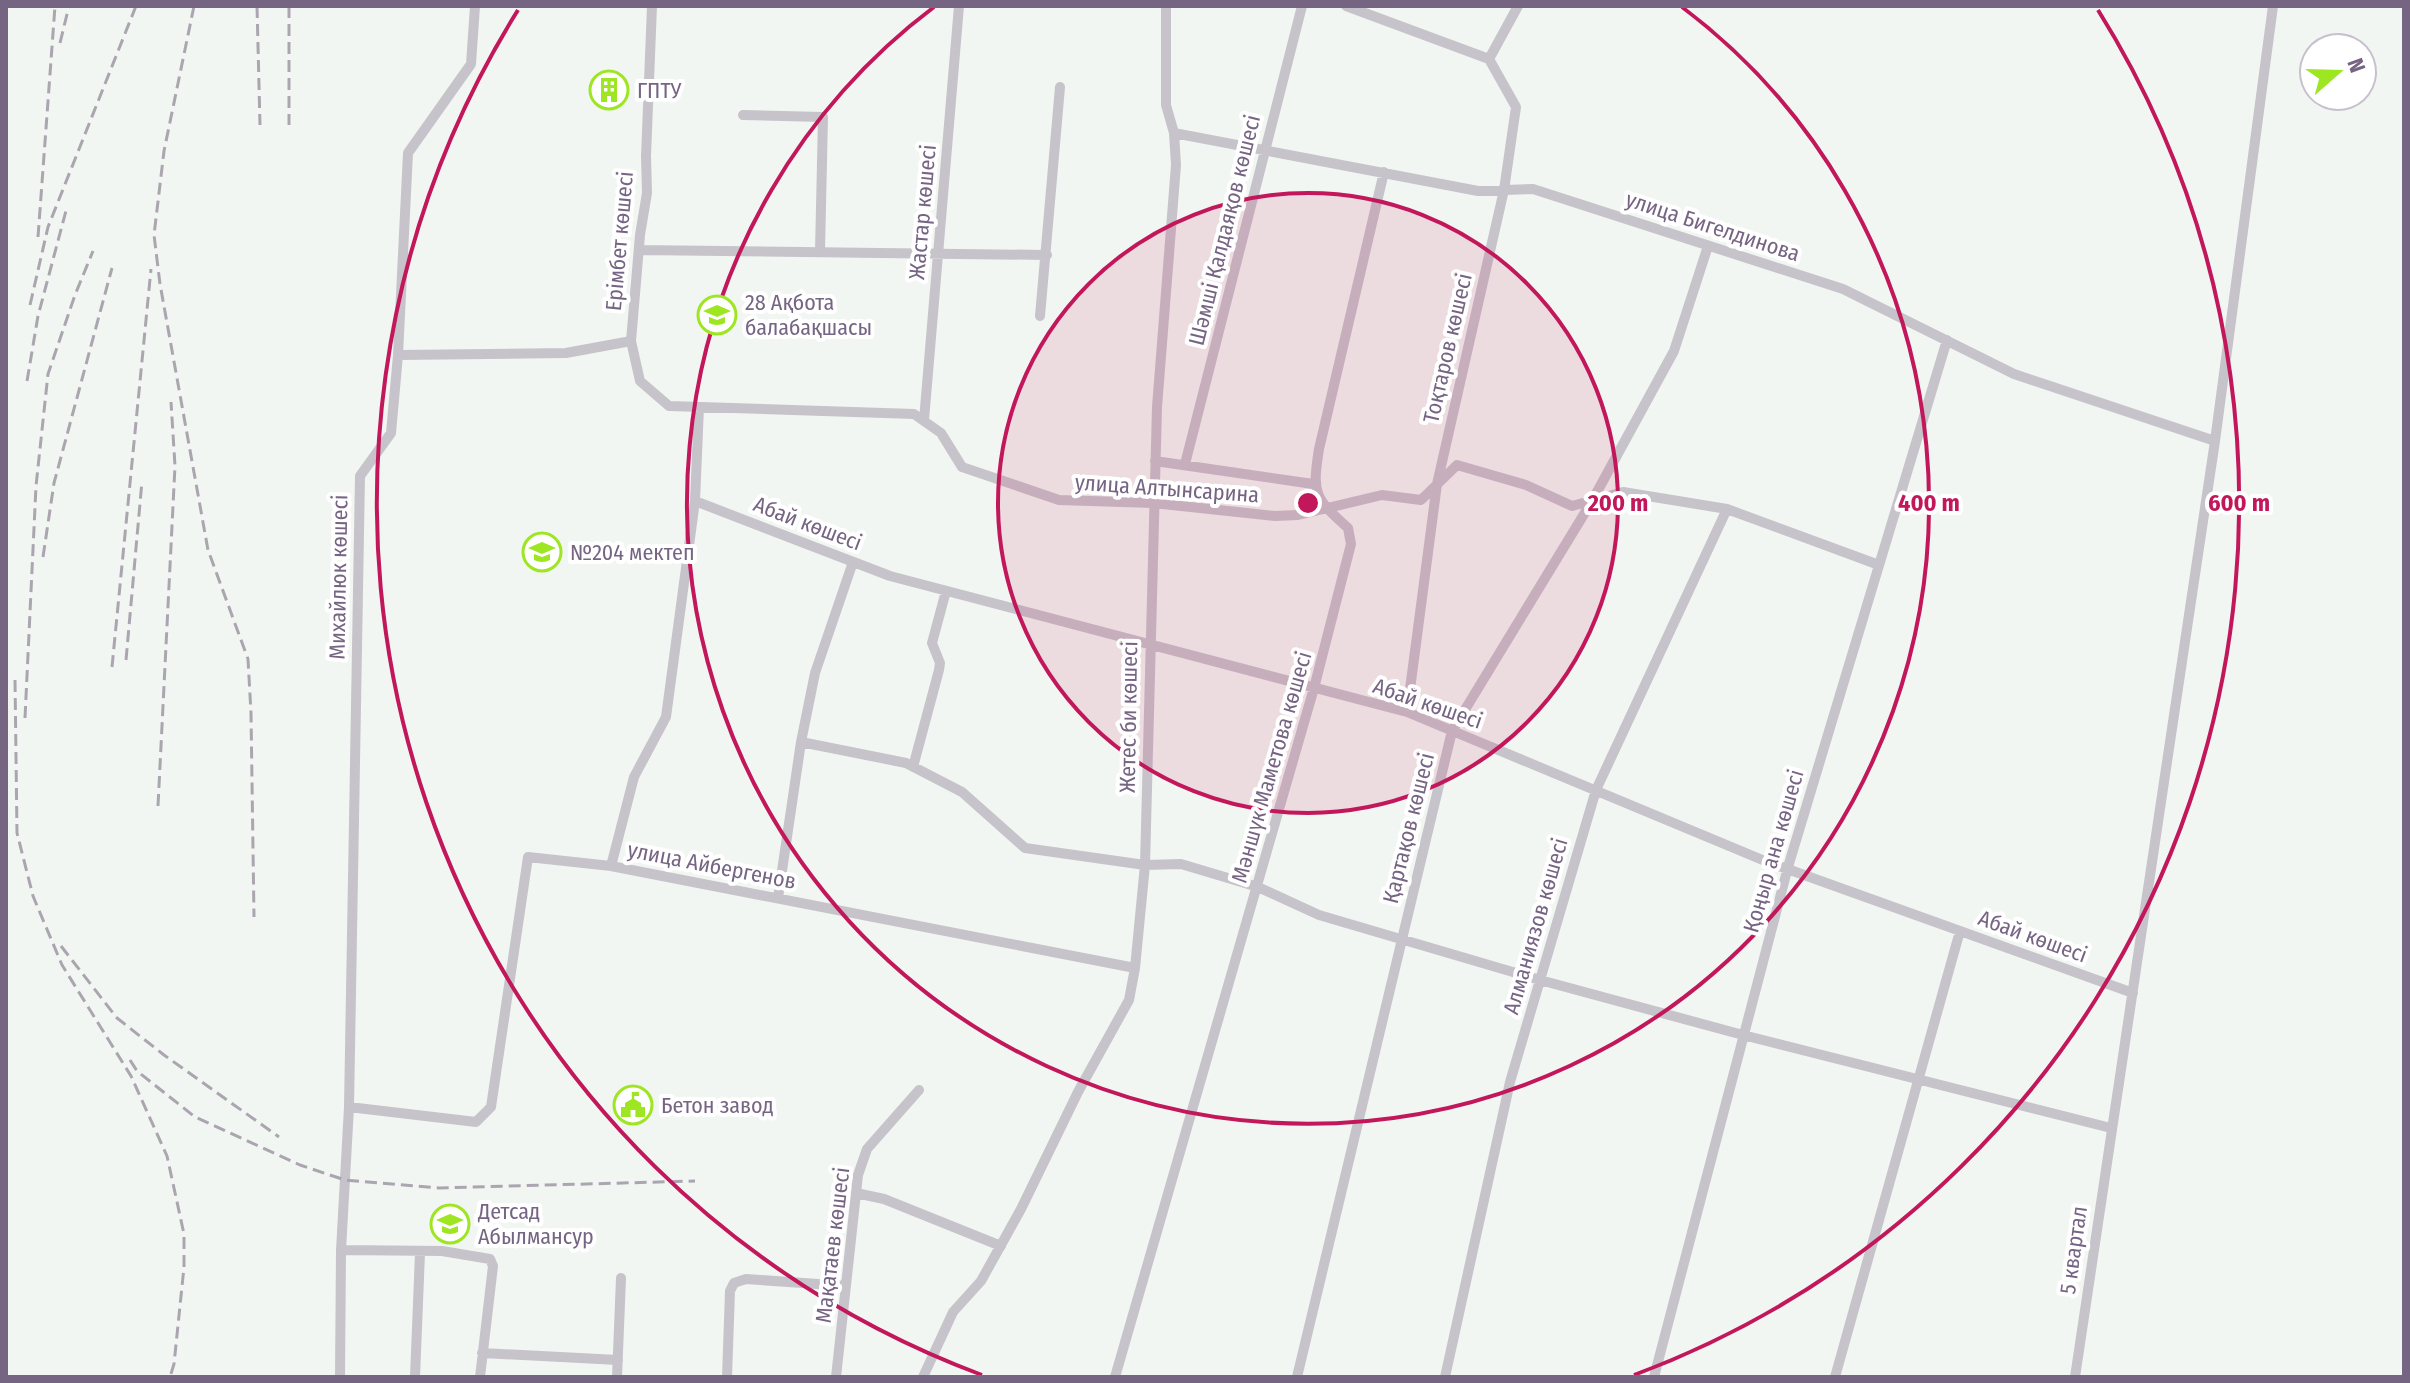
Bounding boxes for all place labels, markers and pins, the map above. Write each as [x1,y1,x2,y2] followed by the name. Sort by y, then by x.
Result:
[588,69,630,111] building icon: ГПТУ
[637,77,682,104] place label: ГПТУ
[745,289,872,341] place label: 28 Ақбота балабақшасы
[696,294,738,336] school or university icon: 28 Ақбота балабақшасы
[1294,489,1322,517] centre of rings
[521,531,563,573] school or university icon: №204 мектеп
[570,539,695,566] place label: №204 мектеп
[612,1084,654,1126] public building icon: Бетон завод
[661,1092,774,1119] place label: Бетон завод
[477,1198,594,1250] place label: Детсад Абылмансур
[429,1203,471,1245] school or university icon: Детсад Абылмансур

